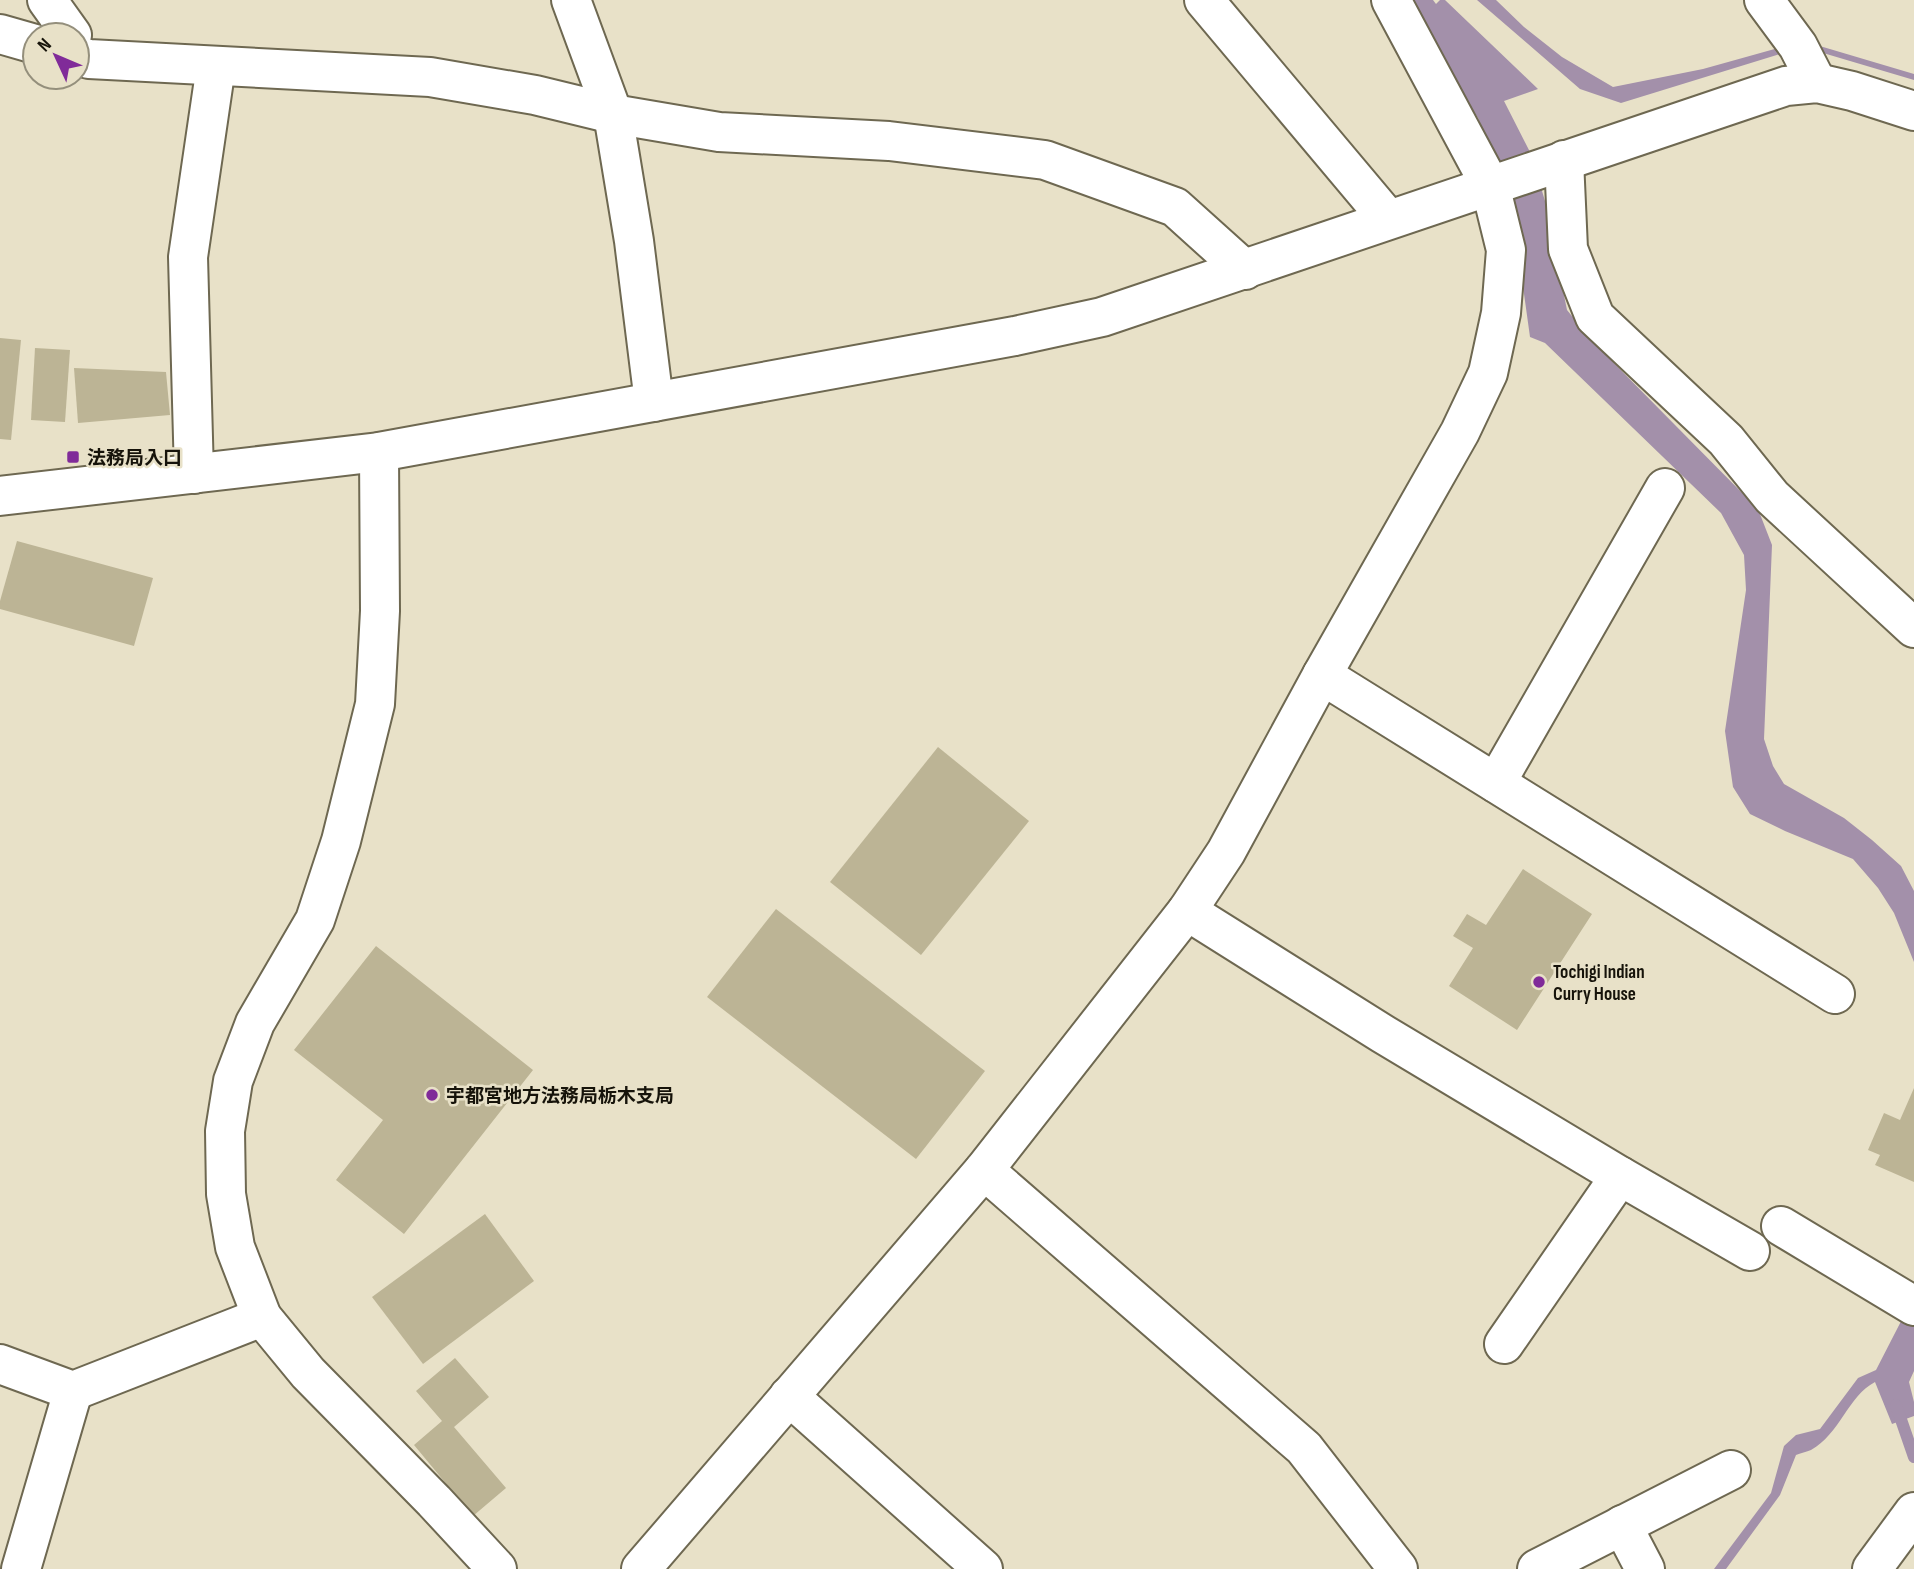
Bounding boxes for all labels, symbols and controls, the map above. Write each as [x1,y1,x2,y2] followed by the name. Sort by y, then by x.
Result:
[21,21,91,91] north arrow
[33,34,57,57] text: N
[87,447,182,470] place label: 法務局入口
[65,449,81,465] marker: 法務局入口
[1553,961,1645,1006] place label: Tochigi Indian Curry House
[1531,974,1547,990] marker: Tochigi Indian Curry House
[446,1085,674,1108] place label: 宇都宮地方法務局栃木支局
[424,1087,440,1103] marker: 宇都宮地方法務局栃木支局

